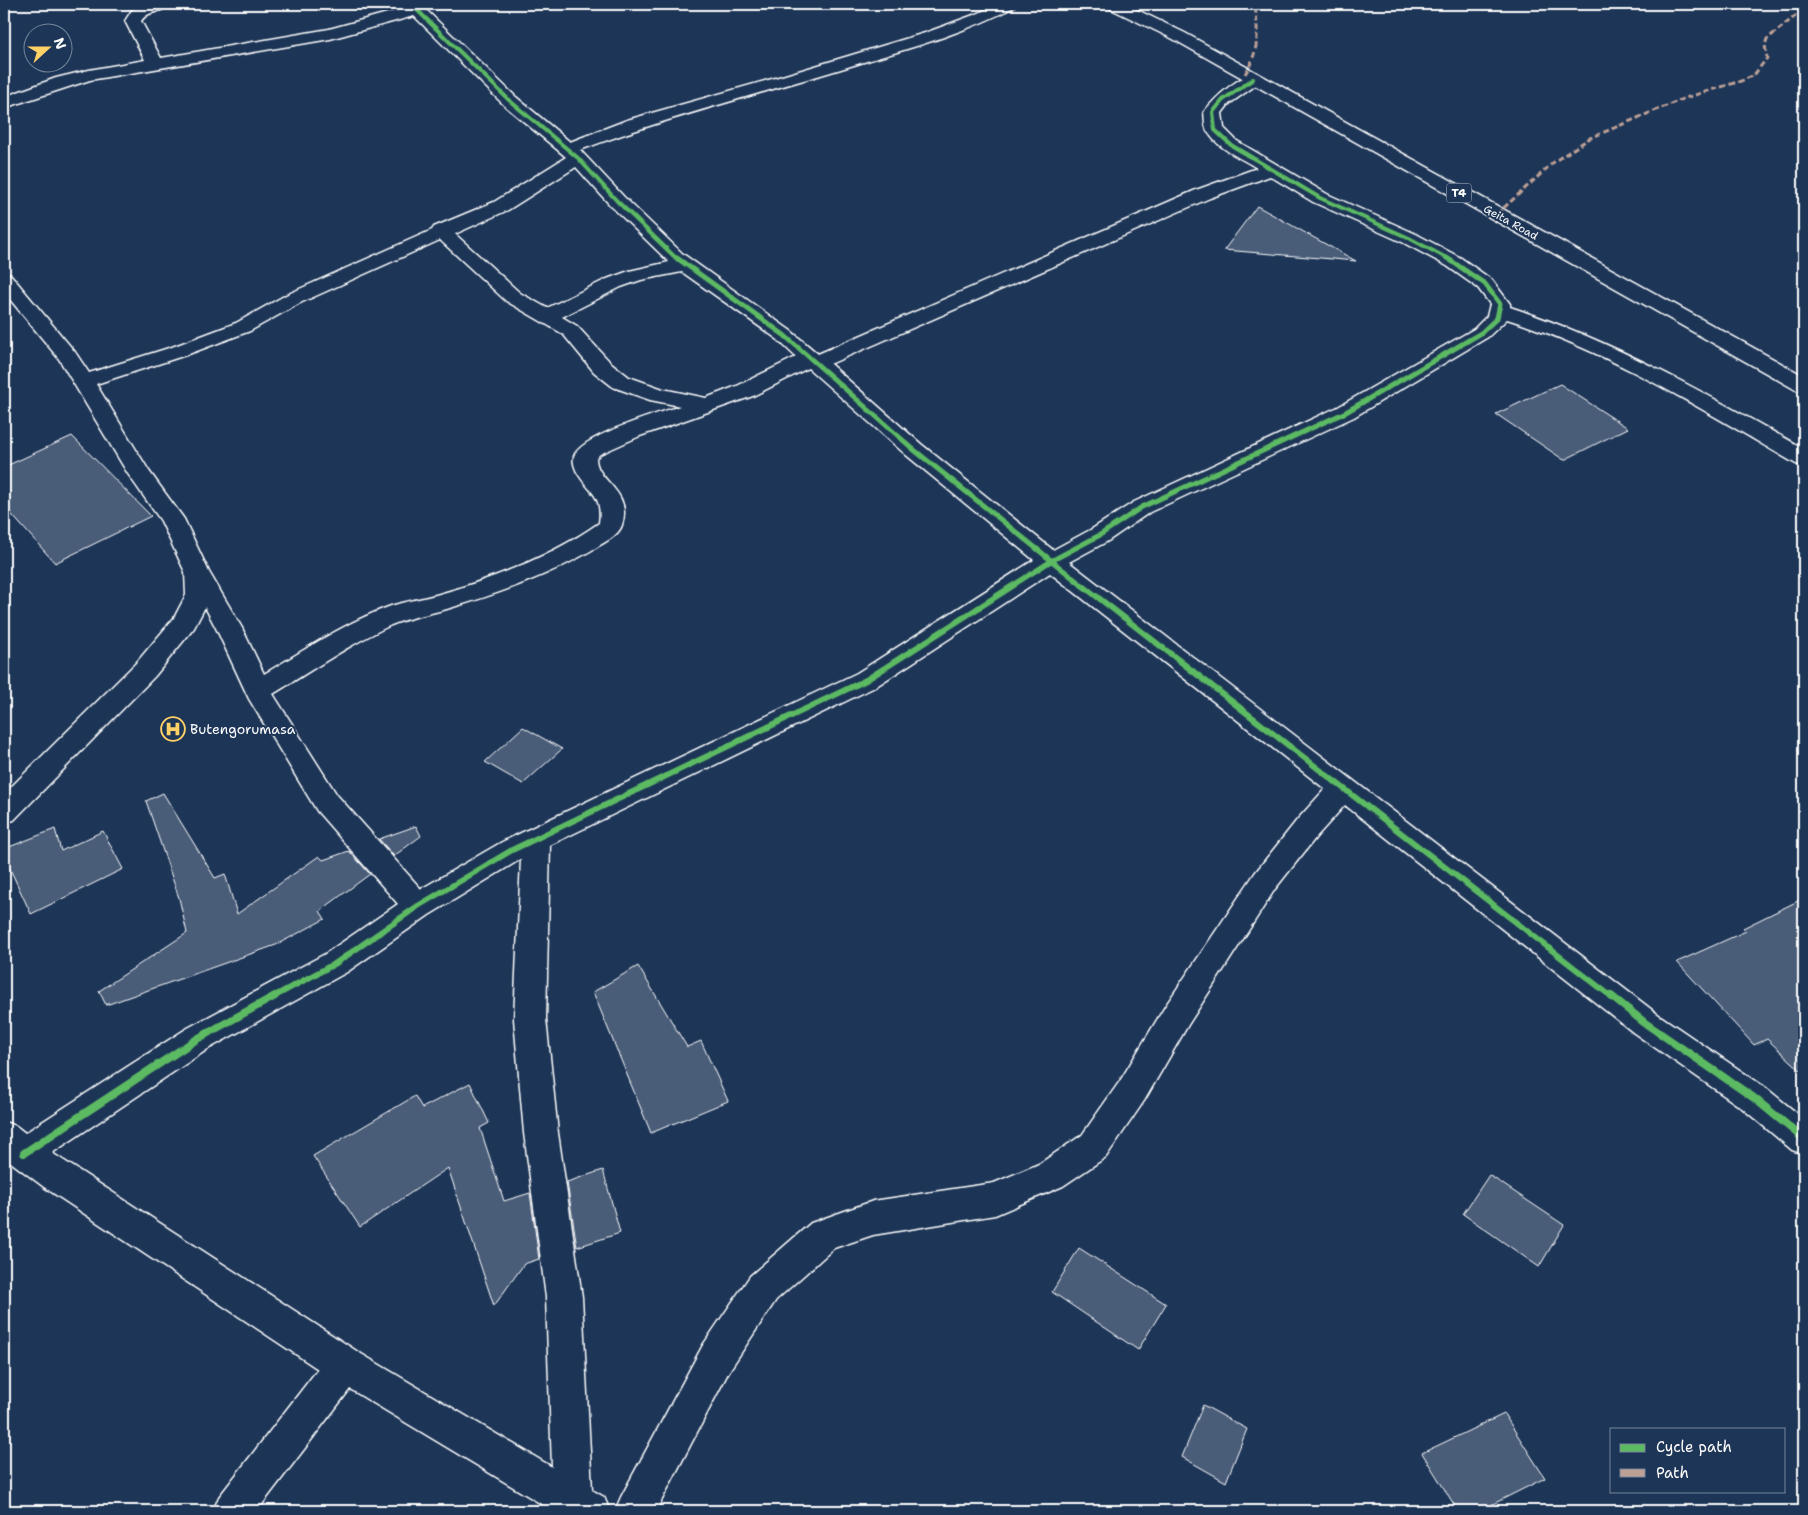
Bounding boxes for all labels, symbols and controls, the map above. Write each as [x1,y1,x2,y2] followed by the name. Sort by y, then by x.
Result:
[22,22,72,72] north arrow
[50,35,71,52] text: N
[1446,184,1472,202] road number: T4
[1481,201,1541,244] street label: Geita Road
[160,716,186,742] hospital icon: Butengorumasa
[190,720,296,738] place label: Butengorumasa
[1610,1428,1786,1492] legend
[1656,1437,1732,1457] text: Cycle path
[1656,1463,1689,1483] text: Path

